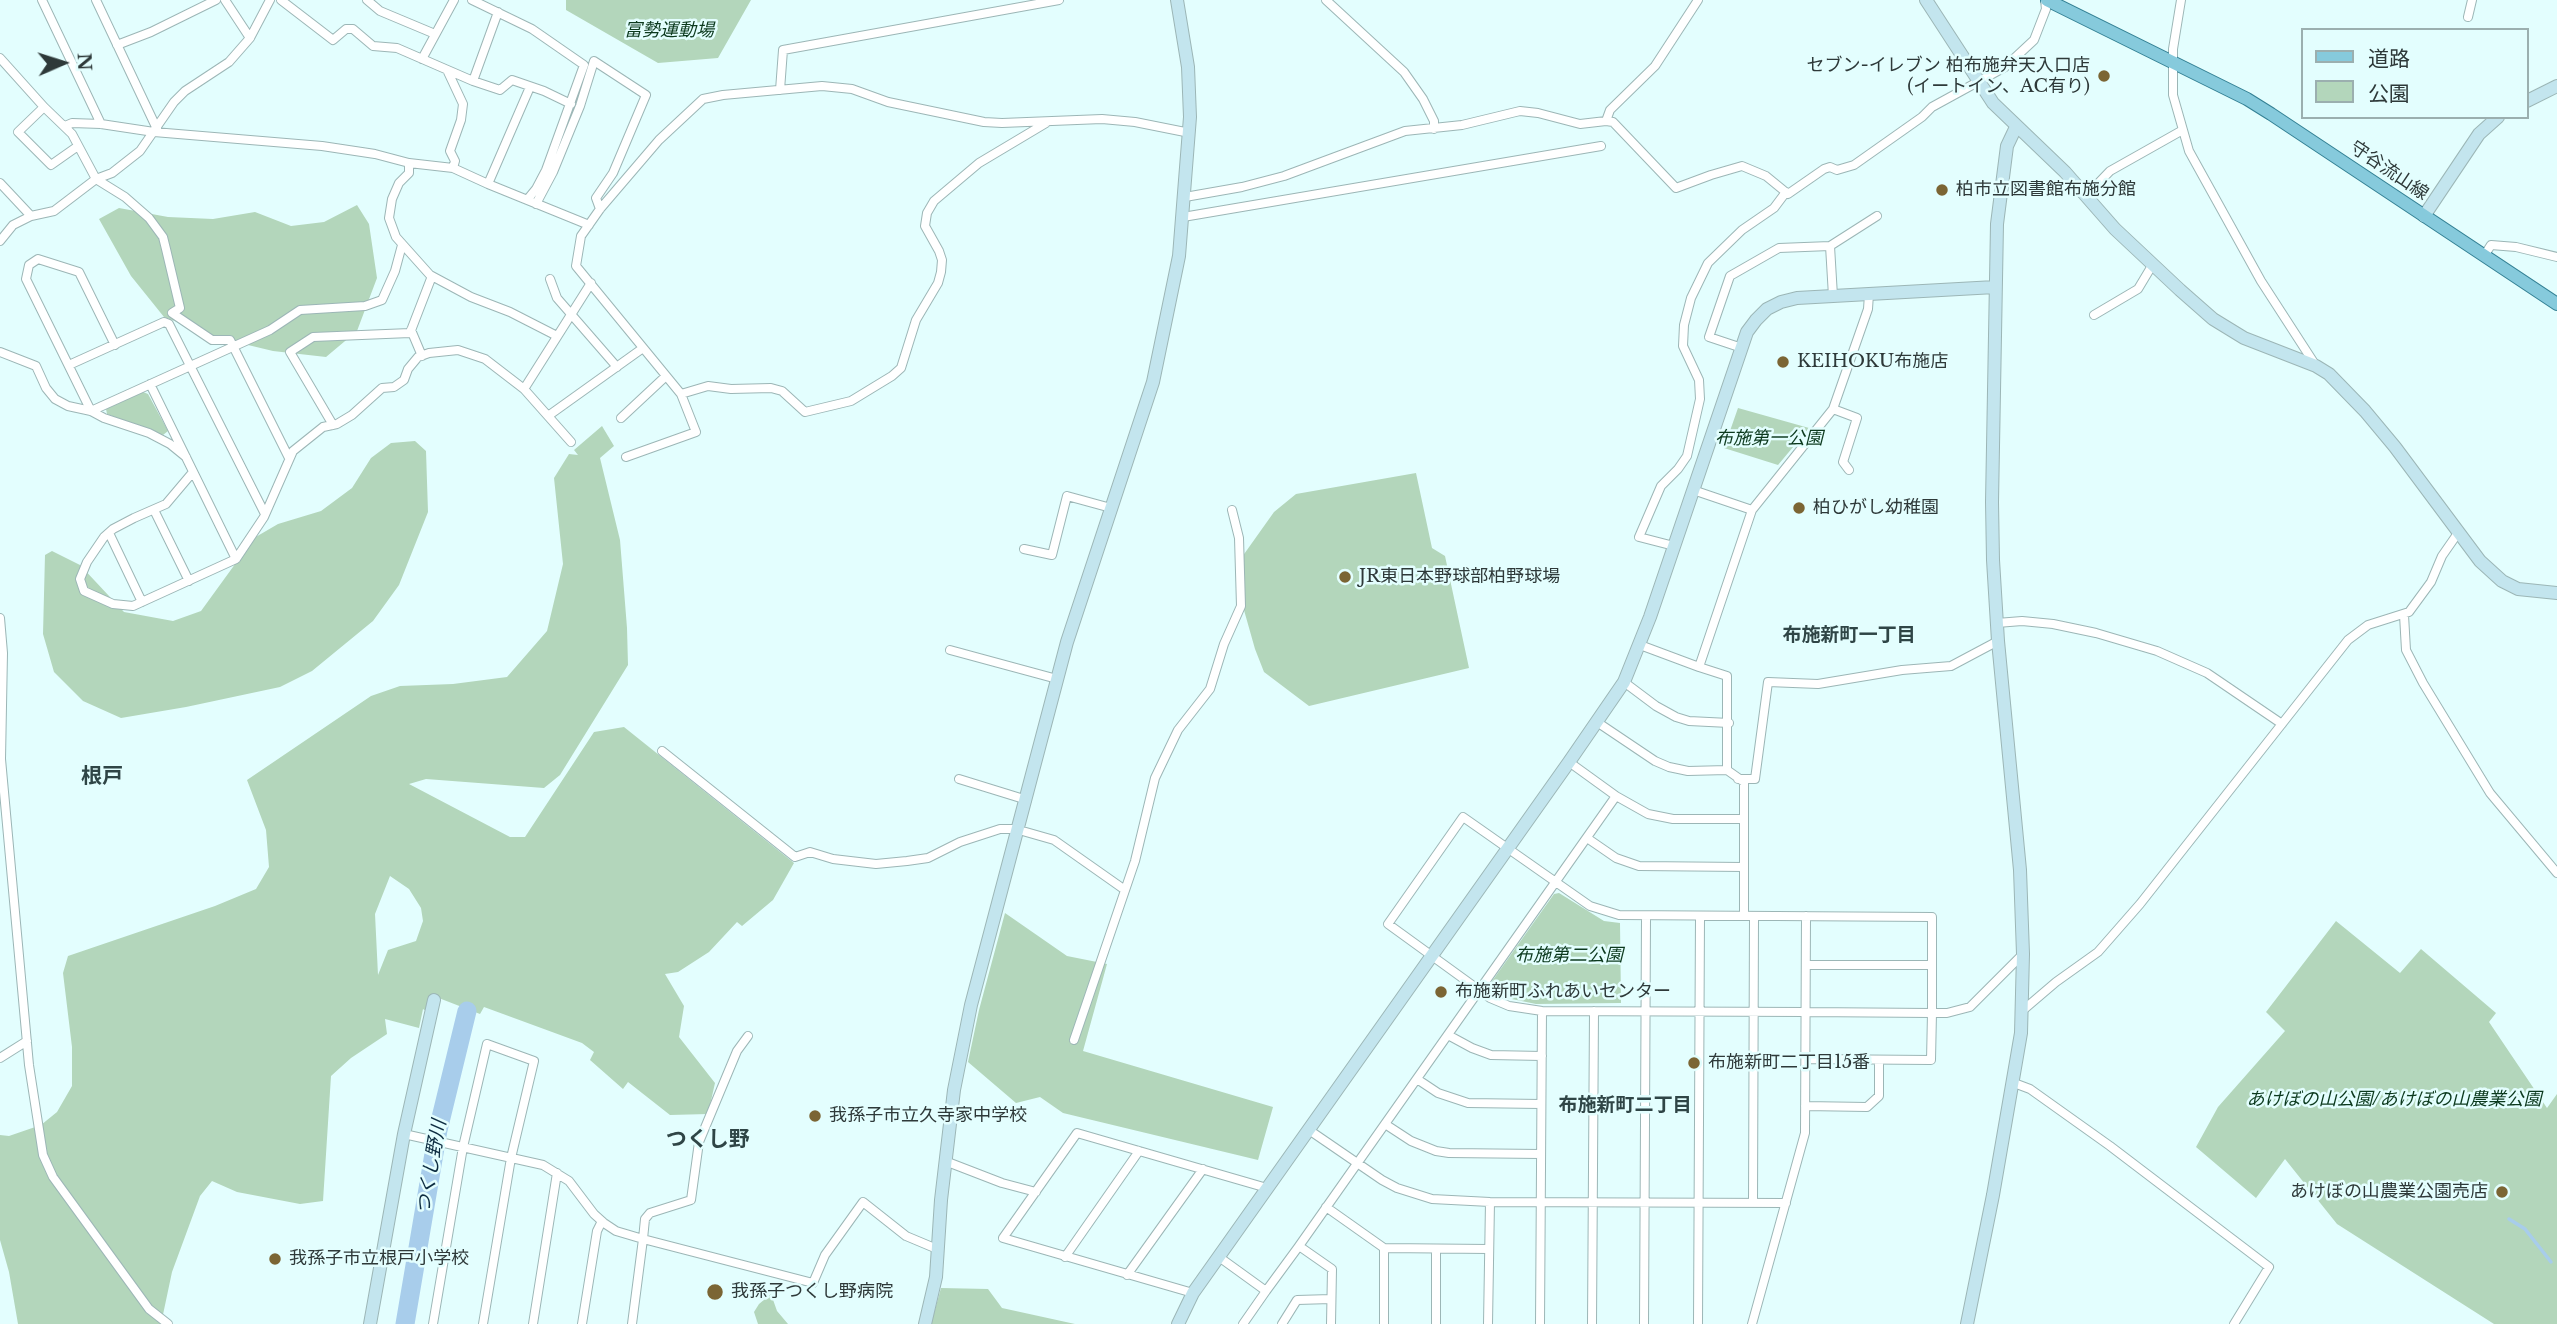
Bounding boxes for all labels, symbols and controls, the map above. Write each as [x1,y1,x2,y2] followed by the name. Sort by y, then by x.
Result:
[624,20,714,42] park label: 富勢運動場
[28,28,98,98] north arrow
[2302,28,2529,119] legend
[2368,46,2410,72] text: 道路
[73,52,96,71] text: N
[1807,55,2090,98] place label: セブン-イレブン 柏布施弁天入口店 (イートイン、AC有り)
[2096,68,2112,84] marker: セブン-イレブン 柏布施弁天入口店 (イートイン、AC有り)
[2368,81,2410,107] text: 公園
[2346,137,2432,205] street label: 守谷流山線
[1956,179,2136,201] place label: 柏市立図書館布施分館
[1934,182,1950,198] marker: 柏市立図書館布施分館
[1797,351,1948,373] place label: KEIHOKU布施店
[1775,354,1791,370] marker: KEIHOKU布施店
[1715,428,1823,450] park label: 布施第一公園
[1813,497,1939,519] place label: 柏ひがし幼稚園
[1791,500,1807,516] marker: 柏ひがし幼稚園
[1359,566,1560,588] place label: JR東日本野球部柏野球場
[1337,569,1353,585] marker: JR東日本野球部柏野球場
[1783,625,1915,647] district label: 布施新町一丁目
[81,764,123,790] district label: 根戸
[1515,945,1623,967] park label: 布施第二公園
[1455,981,1671,1003] place label: 布施新町ふれあいセンター
[1433,984,1449,1000] marker: 布施新町ふれあいセンター
[1708,1052,1870,1074] place label: 布施新町二丁目15番
[1686,1055,1702,1071] marker: 布施新町二丁目15番
[2246,1089,2542,1111] park label: あけぼの山公園/あけぼの山農業公園
[1559,1095,1691,1117] district label: 布施新町二丁目
[829,1105,1027,1127] place label: 我孫子市立久寺家中学校
[807,1108,823,1124] marker: 我孫子市立久寺家中学校
[413,1118,451,1216] water label: つくし野川
[666,1127,750,1153] district label: つくし野
[2290,1181,2488,1203] place label: あけぼの山農業公園売店
[2494,1184,2510,1200] marker: あけぼの山農業公園売店
[289,1248,469,1270] place label: 我孫子市立根戸小学校
[267,1251,283,1267] marker: 我孫子市立根戸小学校
[731,1281,893,1303] place label: 我孫子つくし野病院
[705,1282,725,1302] marker: 我孫子つくし野病院

